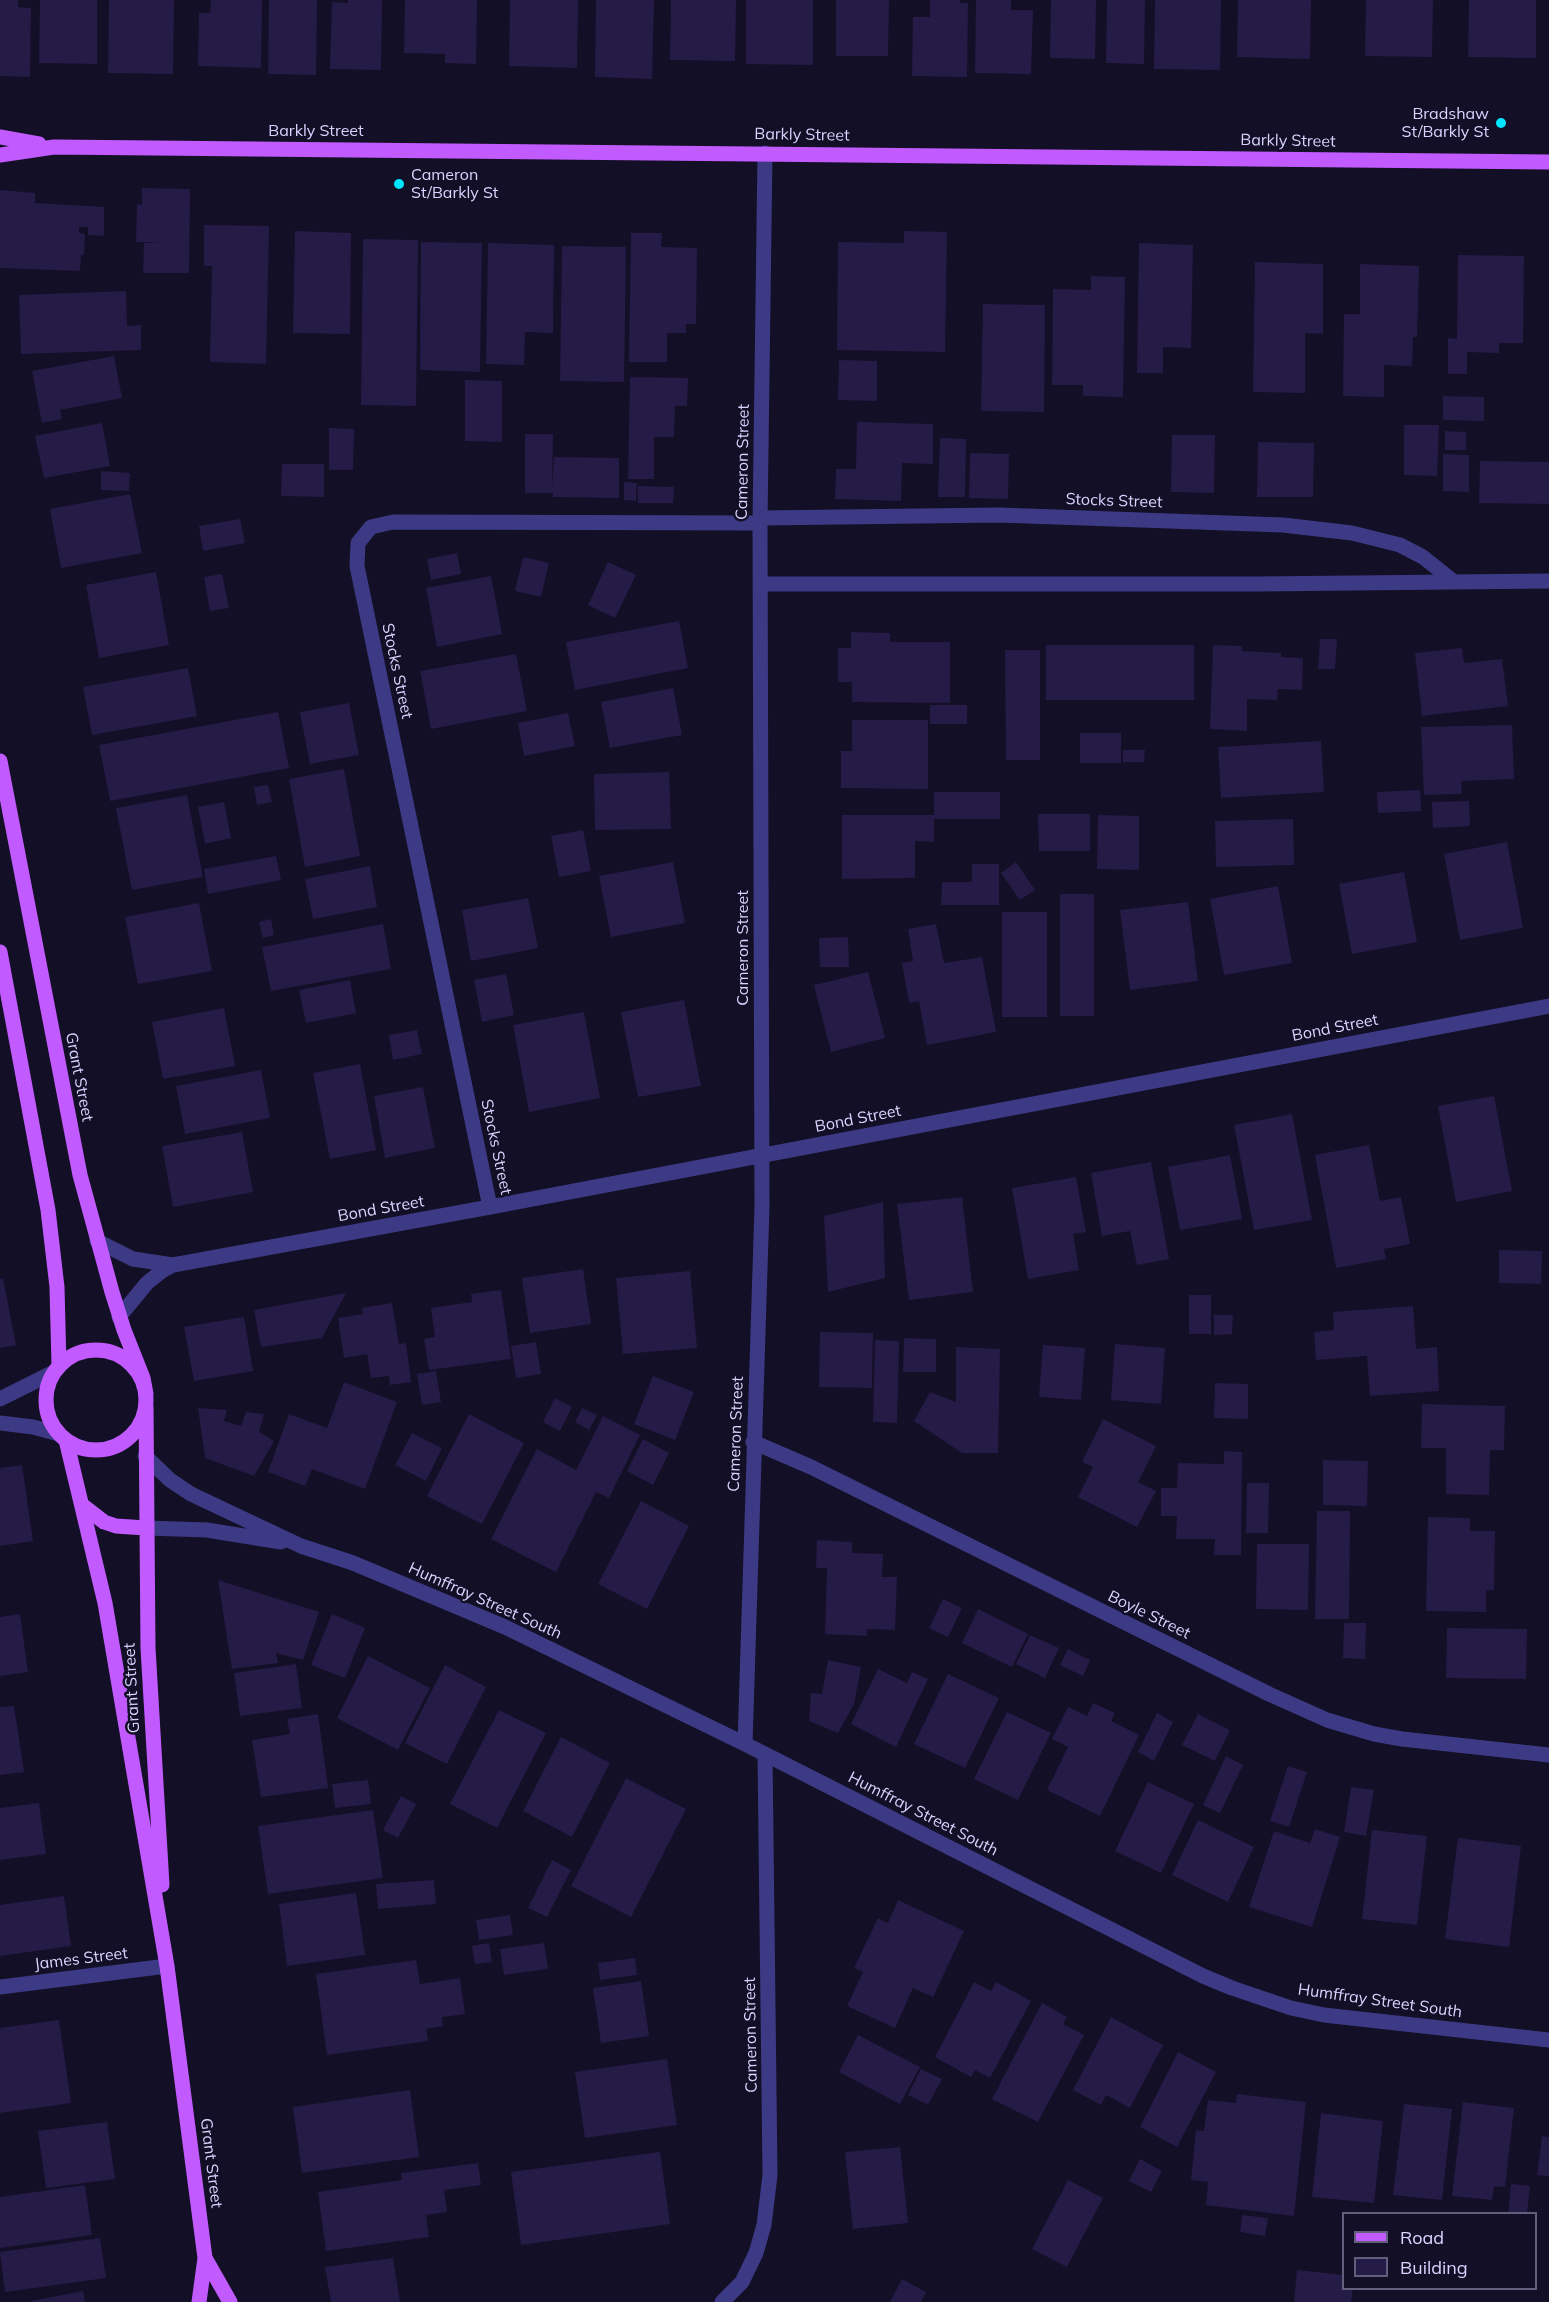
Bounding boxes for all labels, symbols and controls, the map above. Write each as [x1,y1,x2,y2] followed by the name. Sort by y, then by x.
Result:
[1402,104,1489,142] place label: Bradshaw St/Barkly St
[1494,116,1508,130] marker: Bradshaw St/Barkly St
[268,121,364,141] street label: Barkly Street
[754,125,850,145] street label: Barkly Street
[1240,131,1336,151] street label: Barkly Street
[411,165,498,203] place label: Cameron St/Barkly St
[392,177,406,191] marker: Cameron St/Barkly St
[732,404,754,520] street label: Cameron Street
[1065,490,1163,512] street label: Stocks Street
[378,622,416,720] street label: Stocks Street
[733,890,753,1006] street label: Cameron Street
[1290,1010,1380,1046] street label: Bond Street
[61,1031,97,1123] street label: Grant Street
[477,1098,515,1196] street label: Stocks Street
[813,1101,903,1137] street label: Bond Street
[336,1192,426,1226] street label: Bond Street
[724,1376,748,1492] street label: Cameron Street
[405,1559,565,1643] street label: Humffray Street South
[1105,1587,1193,1643] street label: Boyle Street
[120,1642,144,1734] street label: Grant Street
[845,1768,1001,1860] street label: Humffray Street South
[33,1944,129,1974] street label: James Street
[740,1977,762,2093] street label: Cameron Street
[1297,1980,1463,2022] street label: Humffray Street South
[196,2117,226,2209] street label: Grant Street
[1342,2212,1537,2290] legend
[1400,2226,1444,2249] text: Road
[1400,2256,1468,2279] text: Building

